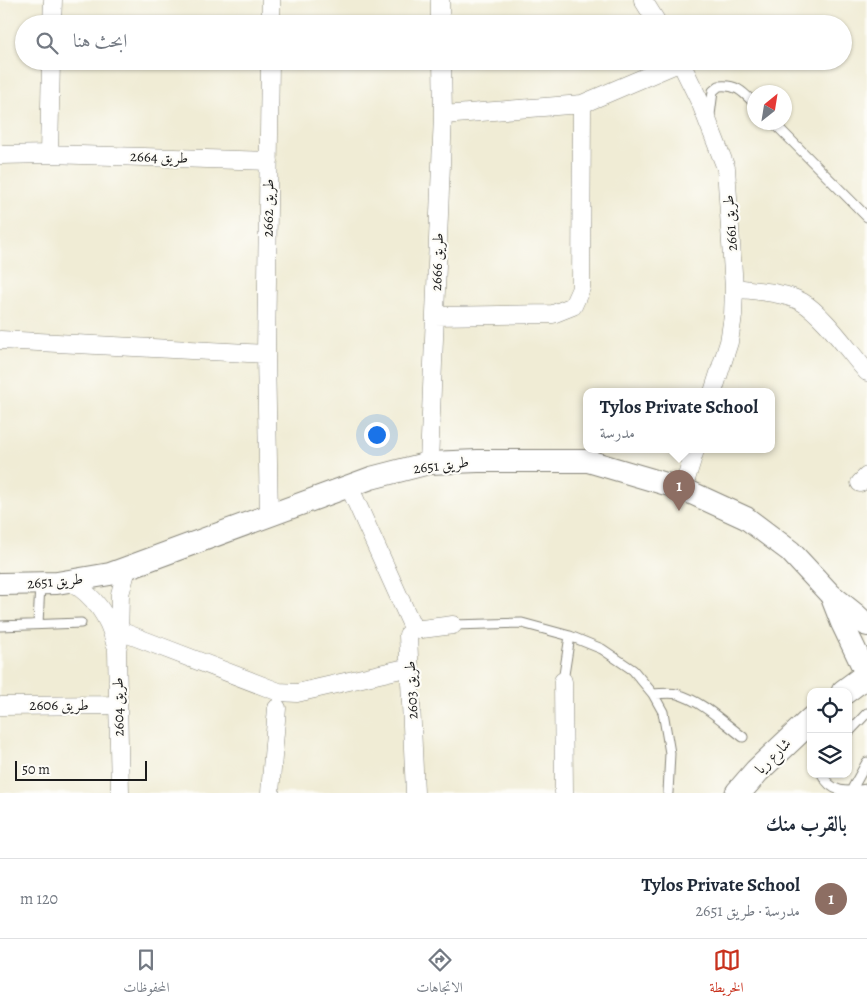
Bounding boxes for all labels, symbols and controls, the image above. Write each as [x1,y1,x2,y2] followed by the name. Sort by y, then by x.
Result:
[15,15,852,70] search box
[73,28,127,54] text: ابحث هنا
[33,29,61,57] icon: search
[747,85,792,130] north arrow
[130,146,188,168] street label: طريق 2664
[257,179,279,237] street label: طريق 2662
[718,194,742,252] street label: طريق 2661
[426,233,448,291] street label: طريق 2666
[583,388,775,453] popup
[600,394,758,420] text: Tylos Private School
[364,422,390,448] your location
[600,422,635,444] text: مدرسة
[412,452,470,478] street label: طريق 2651
[663,470,695,511] pin: 1
[26,569,84,593] street label: طريق 2651
[399,660,423,720] street label: طريق 2603
[107,677,129,737] street label: طريق 2604
[807,688,852,778] map controls
[807,688,852,733] button: locate
[29,695,89,715] street label: طريق 2606
[807,733,852,778] button: layers
[751,734,797,780] street label: شارع ريا
[15,758,148,781] scale bar
[22,760,50,779] text: 50 m
[766,810,847,838] text: بالقرب منك
[641,872,800,898] text: Tylos Private School
[20,888,58,910] text: 120 m
[828,888,834,910] text: 1
[695,900,800,922] text: مدرسة · طريق 2651
[123,946,170,1001] tab: المحفوظات
[416,946,463,1001] tab: الاتجاهات
[710,946,744,1001] tab: الخريطة

